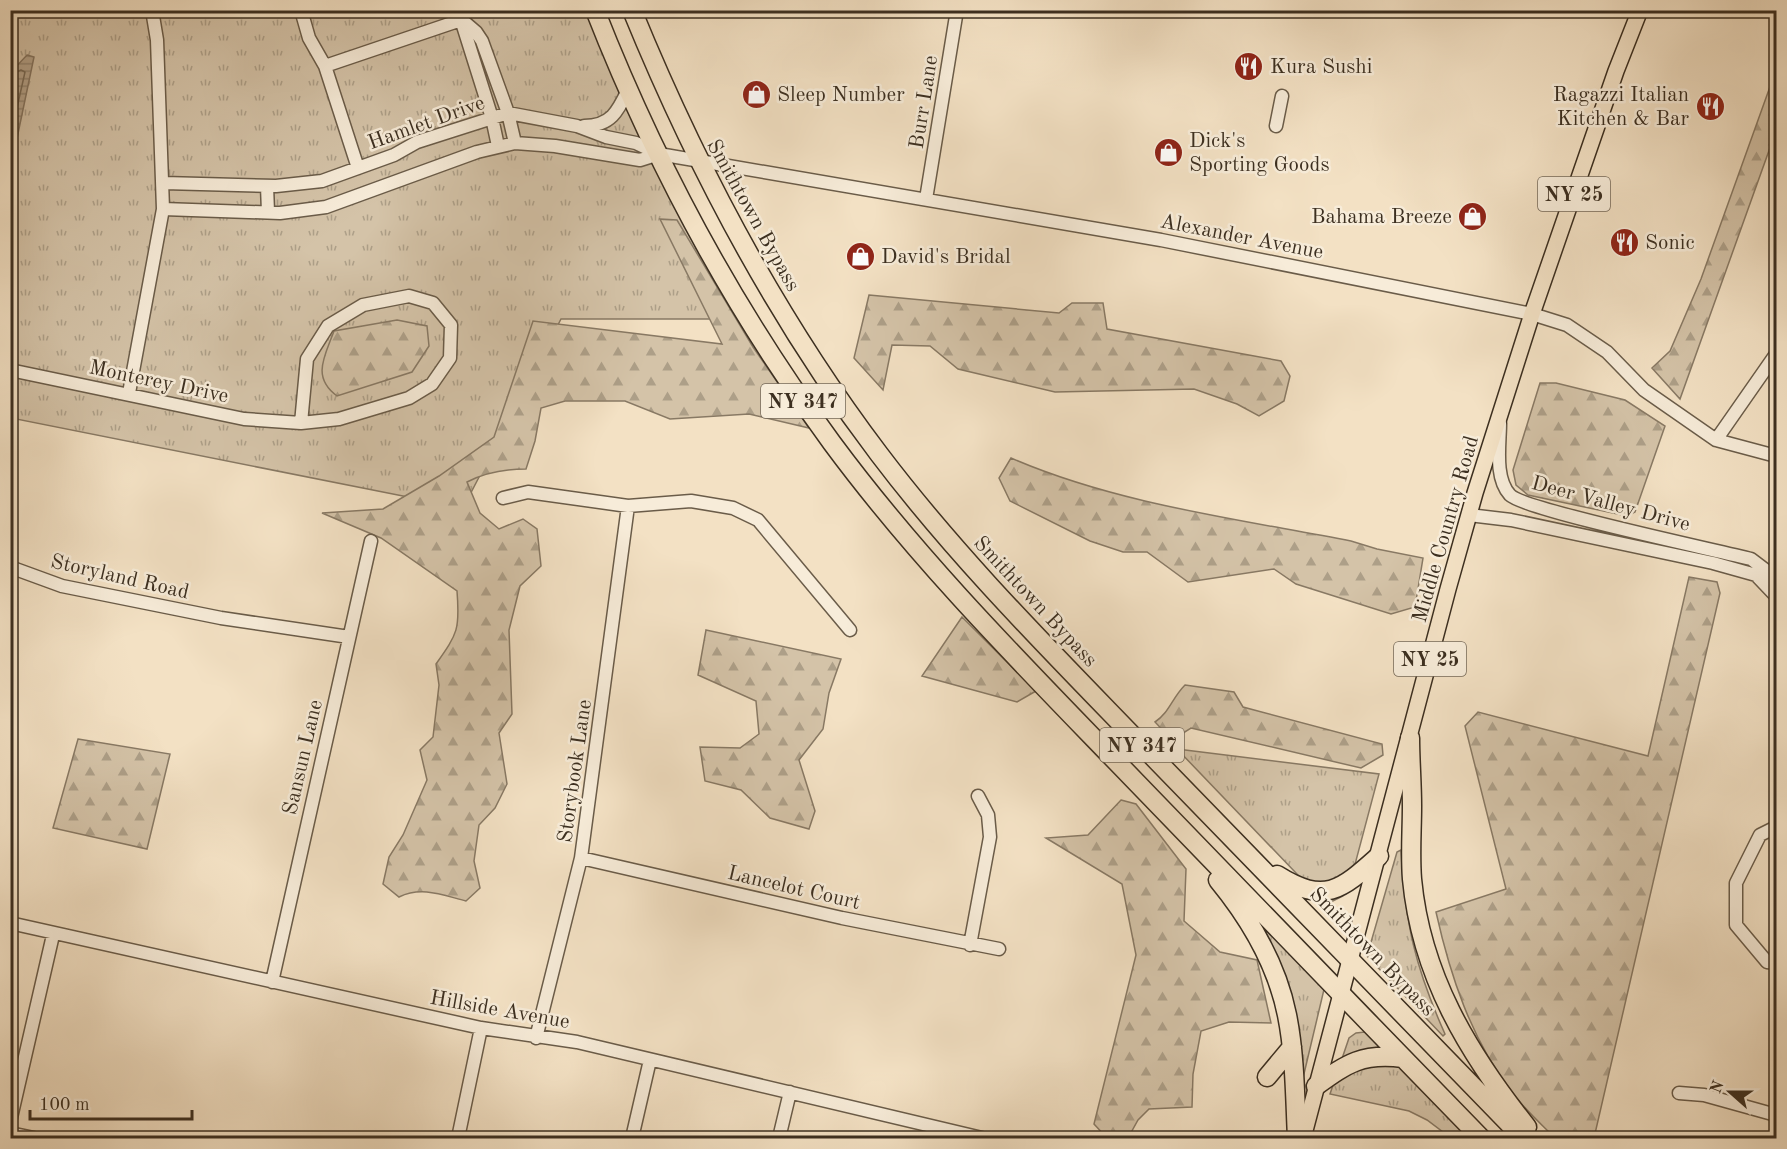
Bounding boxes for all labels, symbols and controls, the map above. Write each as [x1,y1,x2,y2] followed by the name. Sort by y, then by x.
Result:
[1233,50,1265,82] restaurant icon: Kura Sushi
[907,54,942,150] street label: Burr Lane
[1270,57,1372,78] place label: Kura Sushi
[740,78,772,110] shop icon: Sleep Number
[777,85,905,106] place label: Sleep Number
[1553,85,1689,130] place label: Ragazzi Italian Kitchen & Bar
[1694,90,1726,122] restaurant icon: Ragazzi Italian Kitchen & Bar
[365,93,488,154] street label: Hamlet Drive
[1189,131,1330,176] place label: Dick's Sporting Goods
[702,136,803,295] street label: Smithtown Bypass
[1152,136,1184,168] shop icon: Dick's Sporting Goods
[1538,177,1610,211] road number: NY 25
[1457,200,1489,232] shop icon: Bahama Breeze
[1311,207,1452,228] place label: Bahama Breeze
[1158,211,1325,264] street label: Alexander Avenue
[1608,226,1640,258] restaurant icon: Sonic
[1645,233,1695,254] place label: Sonic
[844,240,876,272] shop icon: David's Bridal
[881,247,1011,268] place label: David's Bridal
[87,357,230,408] street label: Monterey Drive
[761,384,845,418] road number: NY 347
[1410,434,1483,625] street label: Middle Country Road
[1529,473,1692,536] street label: Deer Valley Drive
[969,533,1101,671] street label: Smithtown Bypass
[48,551,191,604] street label: Storyland Road
[1394,642,1466,676] road number: NY 25
[280,698,327,817] street label: Sansun Lane
[555,698,596,844] street label: Storybook Lane
[1100,728,1184,762] road number: NY 347
[725,863,862,914] street label: Lancelot Court
[1305,884,1439,1021] street label: Smithtown Bypass
[428,988,571,1033] street label: Hillside Avenue
[1700,1062,1760,1122] north arrow
[1708,1078,1728,1096] text: N
[30,1083,192,1121] scale bar
[39,1096,90,1114] text: 100 m

